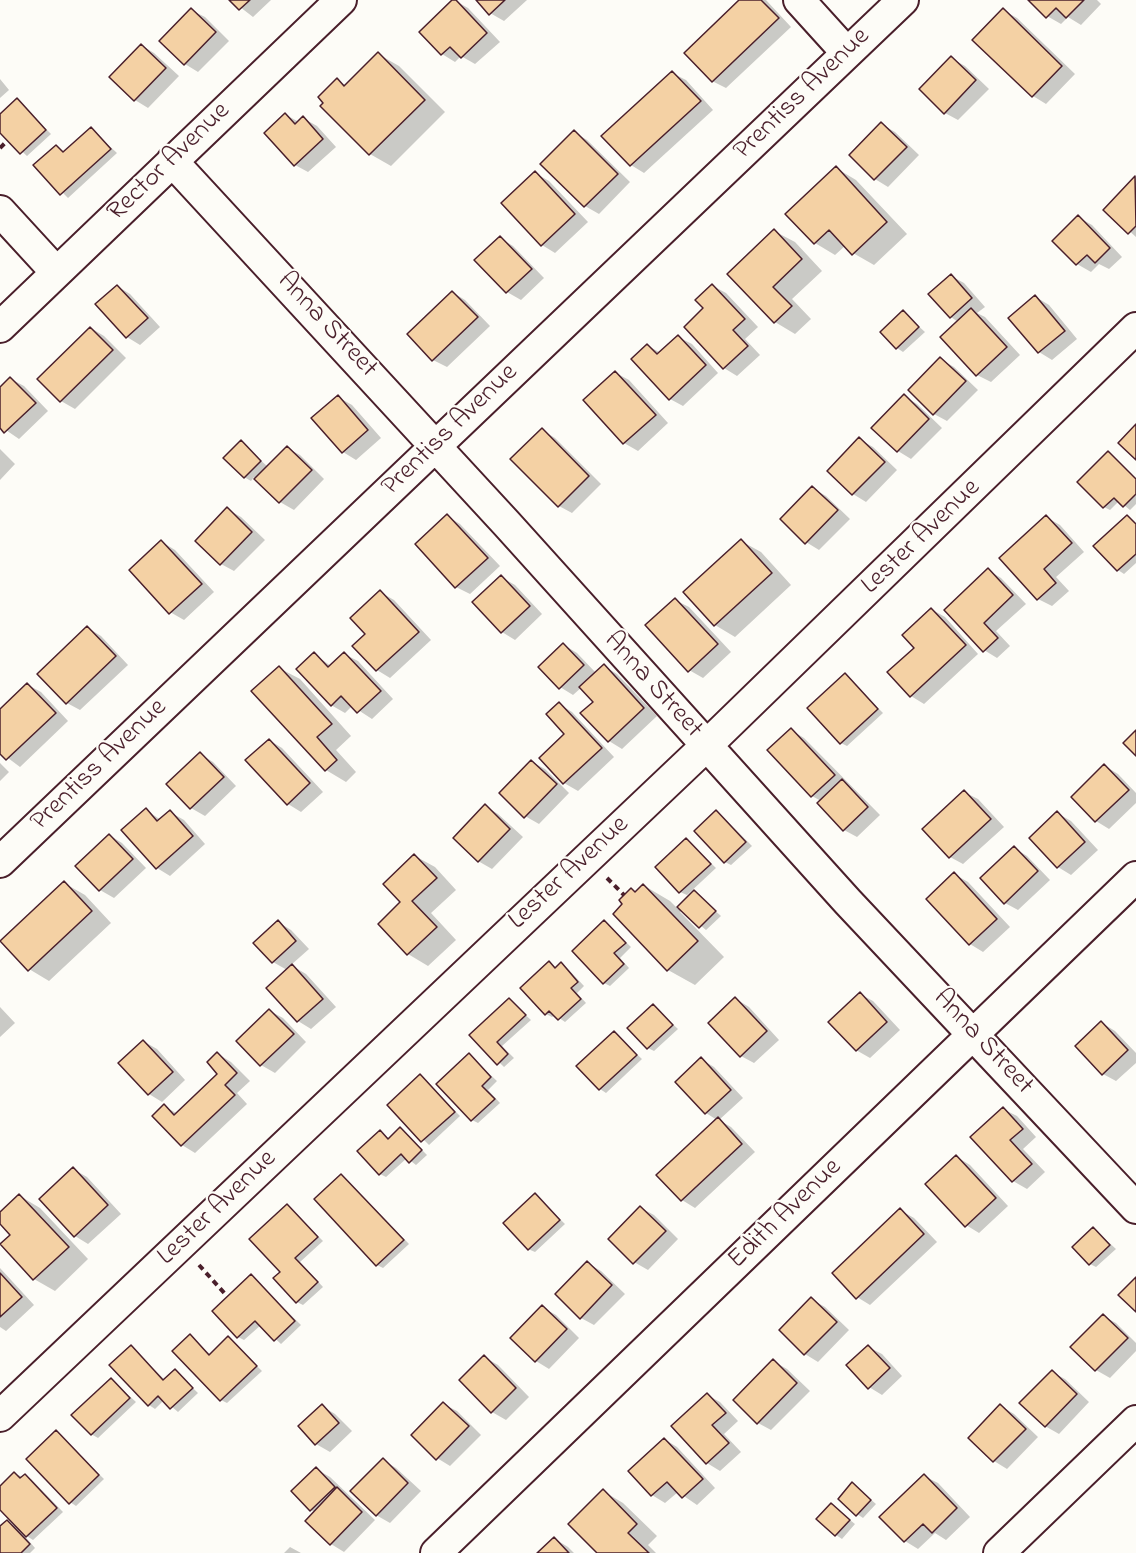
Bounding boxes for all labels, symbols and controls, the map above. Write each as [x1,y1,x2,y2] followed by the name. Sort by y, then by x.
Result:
[728,22,878,168] street label: Prentiss Avenue
[102,96,238,230] street label: Rector Avenue
[269,266,383,386] street label: Anna Street
[376,358,526,504] street label: Prentiss Avenue
[856,473,988,603] street label: Lester Avenue
[596,626,708,746] street label: Anna Street
[25,693,175,839] street label: Prentiss Avenue
[503,810,637,938] street label: Lester Avenue
[925,983,1039,1103] street label: Anna Street
[152,1144,284,1274] street label: Lester Avenue
[722,1153,850,1277] street label: Edith Avenue

